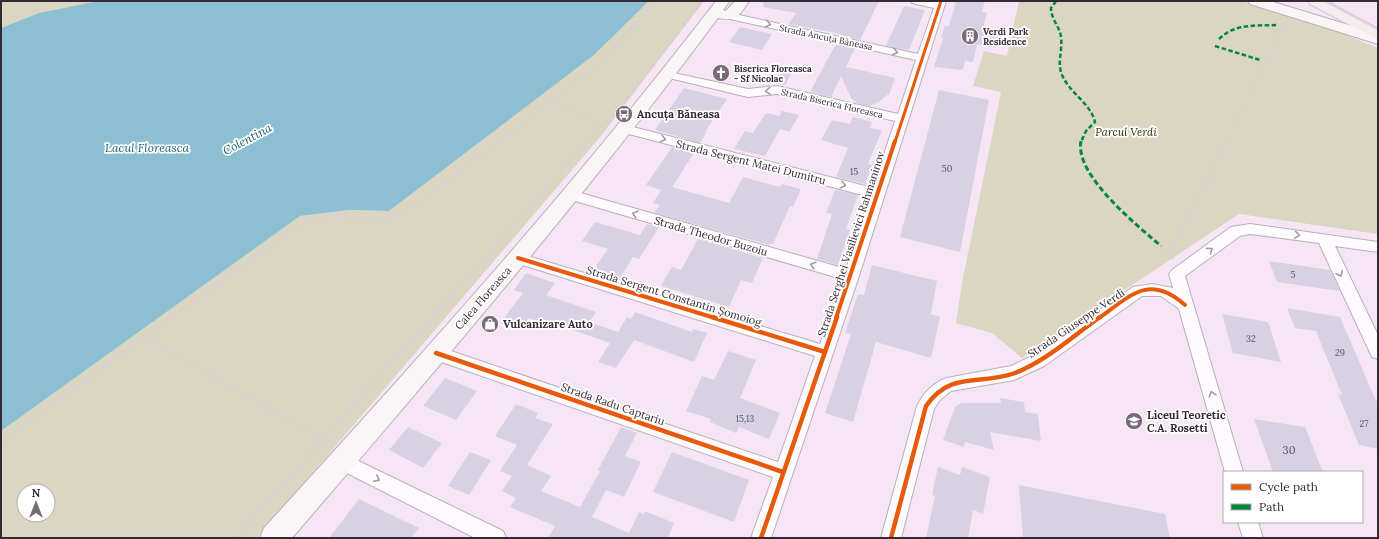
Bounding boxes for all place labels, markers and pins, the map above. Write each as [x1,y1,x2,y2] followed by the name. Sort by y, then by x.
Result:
[960,26,980,46] building icon: Verdi Park Residence
[983,26,1029,47] place label: Verdi Park Residence
[711,63,731,83] church icon: Biserica Floreasca - Sf Nicolae
[734,63,812,84] place label: Biserica Floreasca - Sf Nicolae
[614,104,634,124] bus stop icon: Ancuța Băneasa
[637,107,720,122] place label: Ancuța Băneasa
[480,314,500,334] shop icon: Vulcanizare Auto
[503,317,593,331] place label: Vulcanizare Auto
[1147,408,1226,435] place label: Liceul Teoretic C.A. Rosetti
[1124,411,1144,431] school or university icon: Liceul Teoretic C.A. Rosetti

